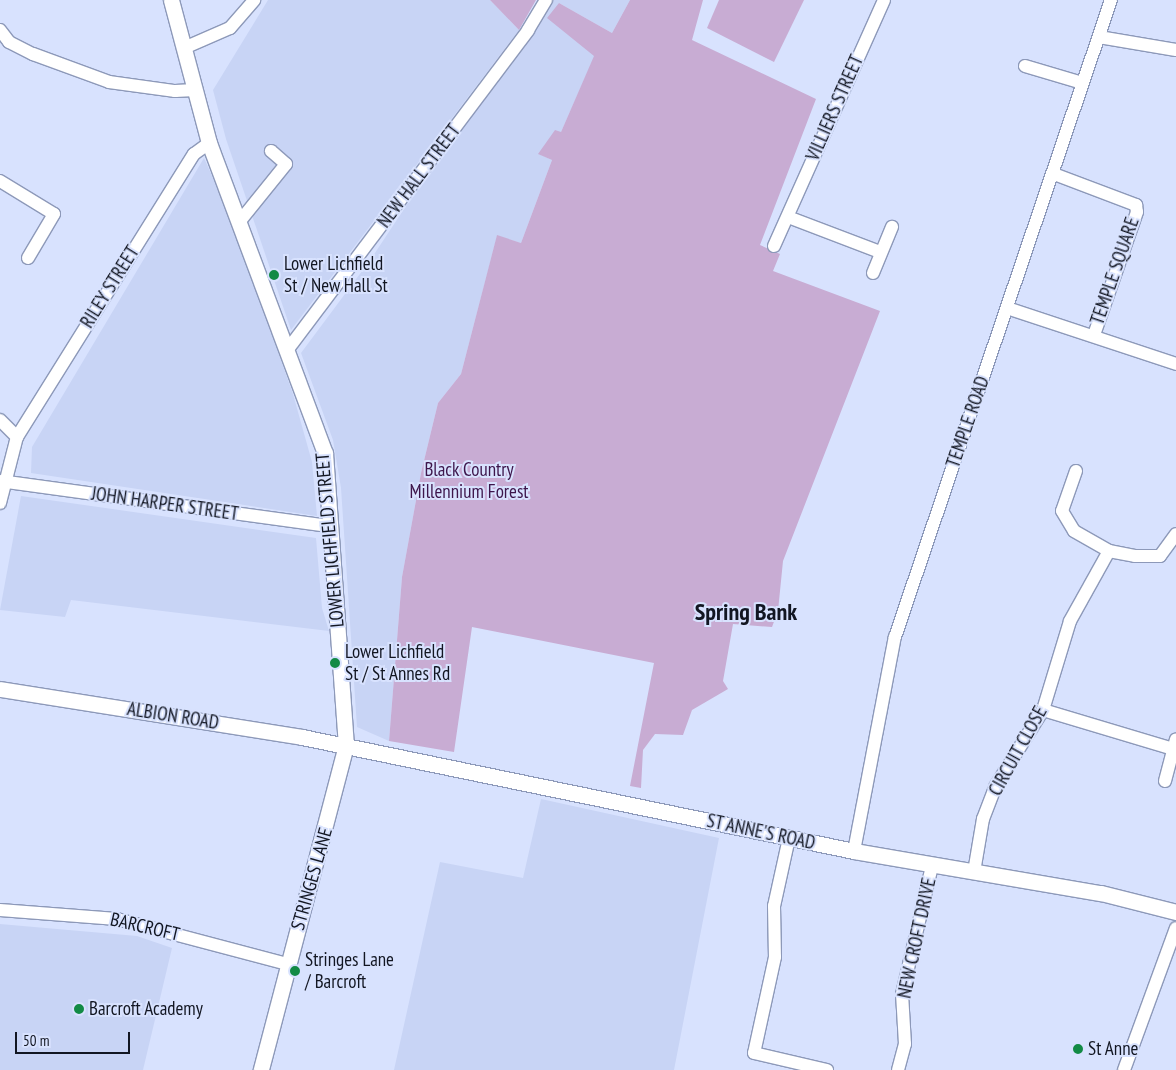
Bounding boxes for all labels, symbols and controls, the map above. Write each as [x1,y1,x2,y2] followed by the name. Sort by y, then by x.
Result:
[802,52,868,164] street label: VILLIERS STREET
[372,119,466,233] street label: NEW HALL STREET
[1086,214,1144,328] street label: TEMPLE SQUARE
[76,242,144,332] street label: RILEY STREET
[284,253,388,297] place label: Lower Lichfield St / New Hall St
[268,269,280,281] marker: Lower Lichfield St / New Hall St
[942,373,994,471] street label: TEMPLE ROAD
[311,452,349,628] street label: LOWER LICHFIELD STREET
[409,459,529,503] park label: Black Country Millennium Forest
[90,482,240,526] street label: JOHN HARPER STREET
[695,598,797,626] district label: Spring Bank
[345,641,451,685] place label: Lower Lichfield St / St Annes Rd
[329,657,341,669] marker: Lower Lichfield St / St Annes Rd
[126,698,220,734] street label: ALBION ROAD
[984,702,1052,800] street label: CIRCUIT CLOSE
[704,809,818,855] street label: ST ANNE'S ROAD
[287,825,337,933] street label: STRINGES LANE
[893,875,941,1001] street label: NEW CROFT DRIVE
[108,908,182,946] street label: BARCROFT
[305,949,394,993] place label: Stringes Lane / Barcroft
[289,965,301,977] marker: Stringes Lane / Barcroft
[89,998,203,1020] place label: Barcroft Academy
[73,1003,85,1015] marker: Barcroft Academy
[18,1022,132,1054] scale bar
[23,1031,49,1050] text: 50 m
[1088,1038,1139,1060] place label: St Anne
[1072,1043,1084,1055] marker: St Anne

